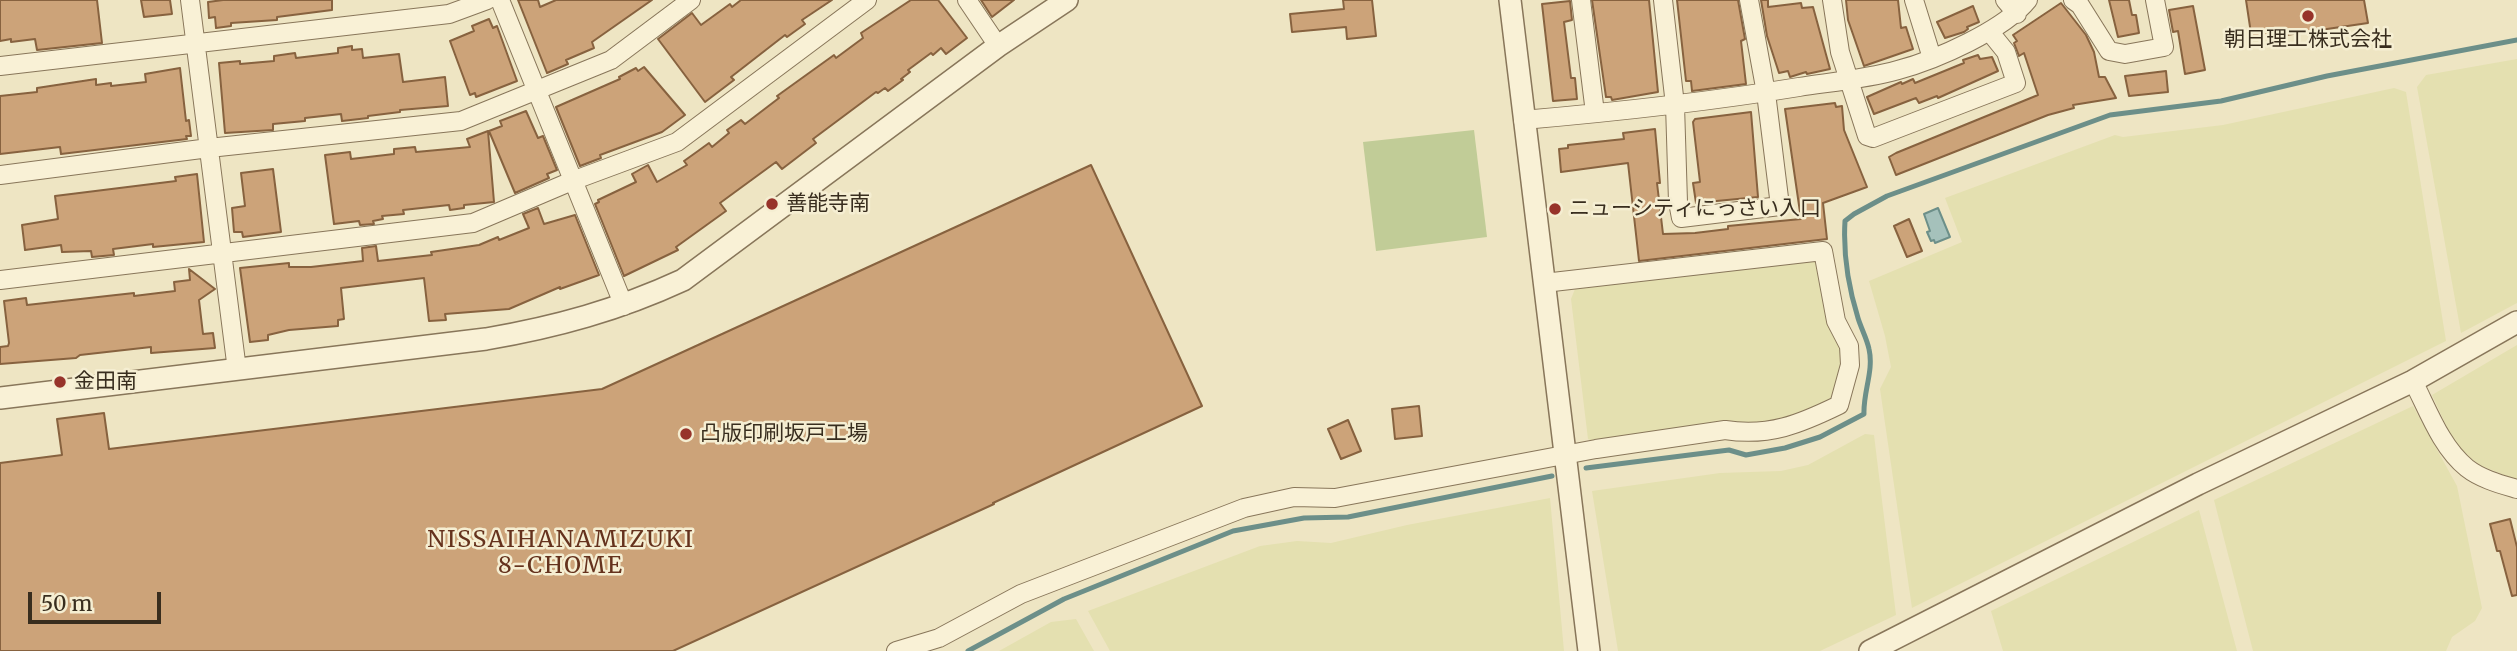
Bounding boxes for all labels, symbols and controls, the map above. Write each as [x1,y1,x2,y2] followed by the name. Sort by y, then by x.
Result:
[2300,8,2316,24] marker: 朝日理工株式会社
[2224,27,2392,53] place label: 朝日理工株式会社
[786,191,870,217] place label: 善能寺南
[764,196,780,212] marker: 善能寺南
[1569,196,1821,222] place label: ニューシティにっさい入口
[1547,201,1563,217] marker: ニューシティにっさい入口
[74,369,137,395] place label: 金田南
[52,374,68,390] marker: 金田南
[700,421,868,447] place label: 凸版印刷坂戸工場
[678,426,694,442] marker: 凸版印刷坂戸工場
[429,526,693,580] district label: NISSAIHANAMIZUKI 8-CHOME
[32,578,164,622] scale bar
[41,590,92,617] text: 50 m

